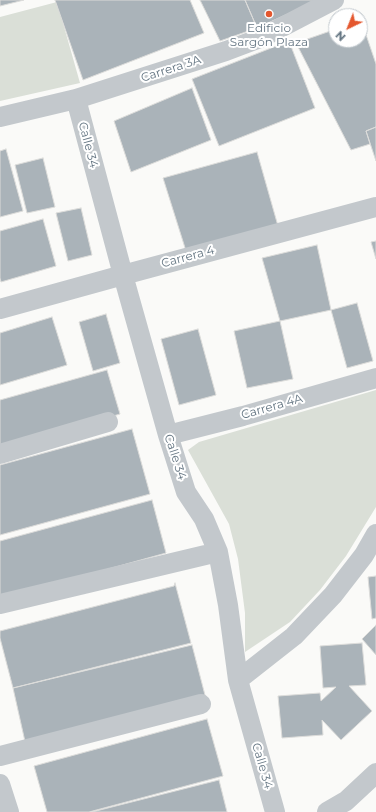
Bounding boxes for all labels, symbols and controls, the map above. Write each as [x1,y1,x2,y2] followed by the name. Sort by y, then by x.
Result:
[328,8,368,48] north arrow
[264,9,274,19] marker: Edificio Sargón Plaza
[230,21,308,49] place label: Edificio Sargón Plaza
[332,28,349,44] text: N
[139,53,203,85] street label: Carrera 3A
[75,120,101,170] street label: Calle 34
[160,243,216,271] street label: Carrera 4
[240,391,304,423] street label: Carrera 4A
[161,432,189,482] street label: Calle 34
[249,741,275,791] street label: Calle 34

